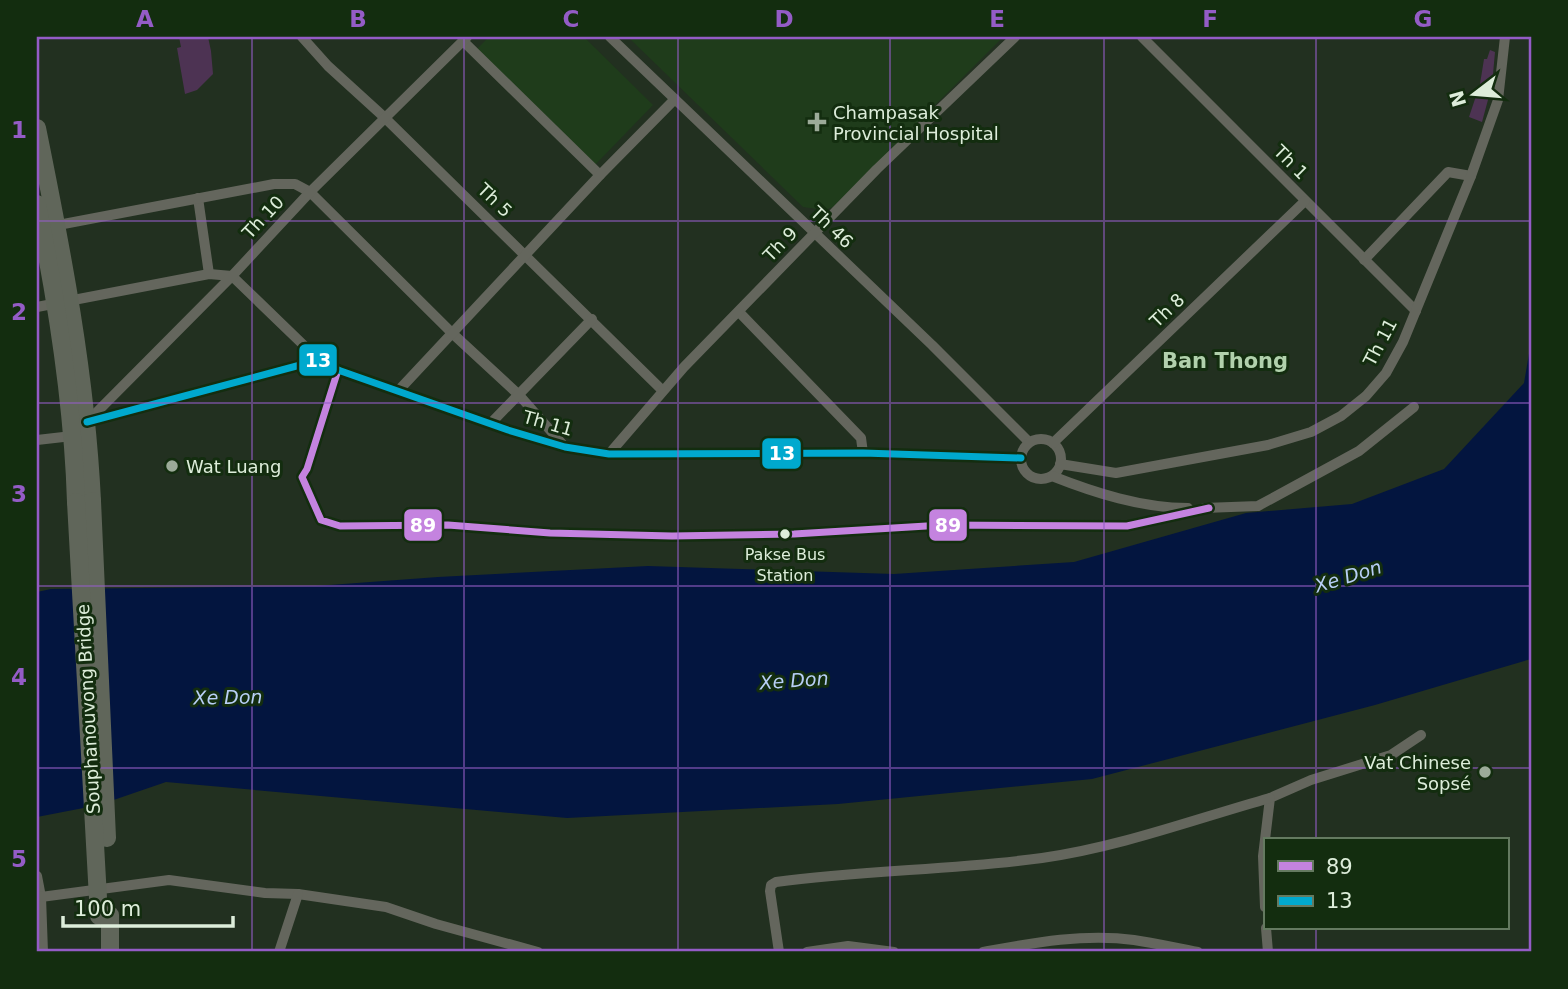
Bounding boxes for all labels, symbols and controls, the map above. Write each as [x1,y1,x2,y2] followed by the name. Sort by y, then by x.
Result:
[136,6,154,32] text: A
[349,6,367,32] text: B
[563,6,579,32] text: C
[774,6,794,32] text: D
[989,6,1005,32] text: E
[1202,6,1218,32] text: F
[1414,6,1432,32] text: G
[1438,60,1508,130] north arrow
[1445,88,1470,109] text: N
[833,102,999,144] place label: Champasak Provincial Hospital
[807,112,827,132] marker: Champasak Provincial Hospital
[11,117,27,143] text: 1
[1269,140,1312,183] street label: Th 1
[473,178,517,221] street label: Th 5
[237,191,288,244] street label: Th 10
[806,201,858,252] street label: Th 46
[758,222,801,266] street label: Th 9
[1145,289,1189,332] street label: Th 8
[11,299,27,325] text: 2
[1358,315,1401,370] street label: Th 11
[298,343,338,377] line badge: 13
[305,349,331,371] text: 13
[1162,349,1288,373] district label: Ban Thong
[520,406,575,440] street label: Th 11
[761,437,802,470] line badge: 13
[769,442,795,464] text: 13
[186,456,281,477] place label: Wat Luang
[164,458,180,474] marker: Wat Luang
[11,481,27,507] text: 3
[403,508,443,542] line badge: 89
[928,508,968,542] line badge: 89
[410,514,436,536] text: 89
[935,514,961,536] text: 89
[778,527,792,541] marker: Pakse Bus Station
[745,545,825,585] place label: Pakse Bus Station
[1311,555,1384,597] water label: Xe Don
[72,603,104,815] street label: Souphanouvong Bridge
[11,664,27,690] text: 4
[758,667,829,693] water label: Xe Don
[192,685,263,709] water label: Xe Don
[1364,752,1471,794] place label: Vat Chinese Sopsé
[1477,764,1493,780] marker: Vat Chinese Sopsé
[1264,838,1508,930] legend
[11,846,27,872] text: 5
[1326,855,1353,879] text: 89
[63,884,233,928] scale bar
[1326,889,1353,913] text: 13
[74,897,141,921] text: 100 m

